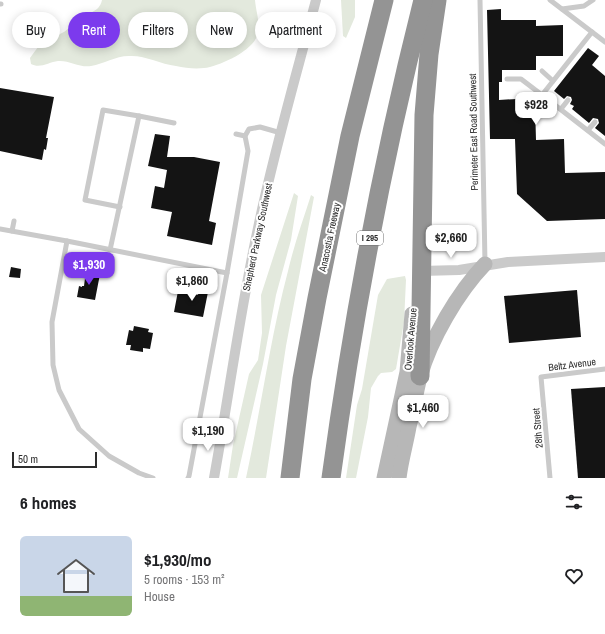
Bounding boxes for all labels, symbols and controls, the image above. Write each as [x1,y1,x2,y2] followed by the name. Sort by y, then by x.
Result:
[12,12,60,48] chip: Buy
[68,12,120,48] chip: Rent
[128,12,188,48] chip: Filters
[196,12,247,48] chip: New
[255,12,336,48] chip: Apartment
[466,73,481,191] street label: Perimeter East Road Southwest
[512,92,560,126] pin: $928
[524,96,548,113] text: $928
[240,181,275,292] street label: Shepherd Parkway Southwest
[316,201,343,274] street label: Anacostia Freeway
[418,225,484,259] pin: $2,660
[435,229,467,246] text: $2,660
[357,231,383,245] road number: I 295
[56,252,122,286] pin: $1,930
[73,256,105,273] text: $1,930
[159,268,225,302] pin: $1,860
[176,272,208,289] text: $1,860
[401,307,420,371] street label: Overlook Avenue
[548,355,597,374] street label: Beltz Avenue
[390,395,456,429] pin: $1,460
[407,399,439,416] text: $1,460
[529,407,546,449] street label: 28th Street
[175,418,241,452] pin: $1,190
[192,422,224,439] text: $1,190
[12,450,97,469] scale bar
[18,452,38,466] text: 50 m
[20,491,77,514] text: 6 homes
[563,491,585,513] icon: filters
[144,548,211,571] text: $1,930/mo
[52,552,100,600] icon: home
[563,565,585,587] icon: heart
[144,571,225,588] text: 5 rooms · 153 m²
[144,588,175,605] text: House

